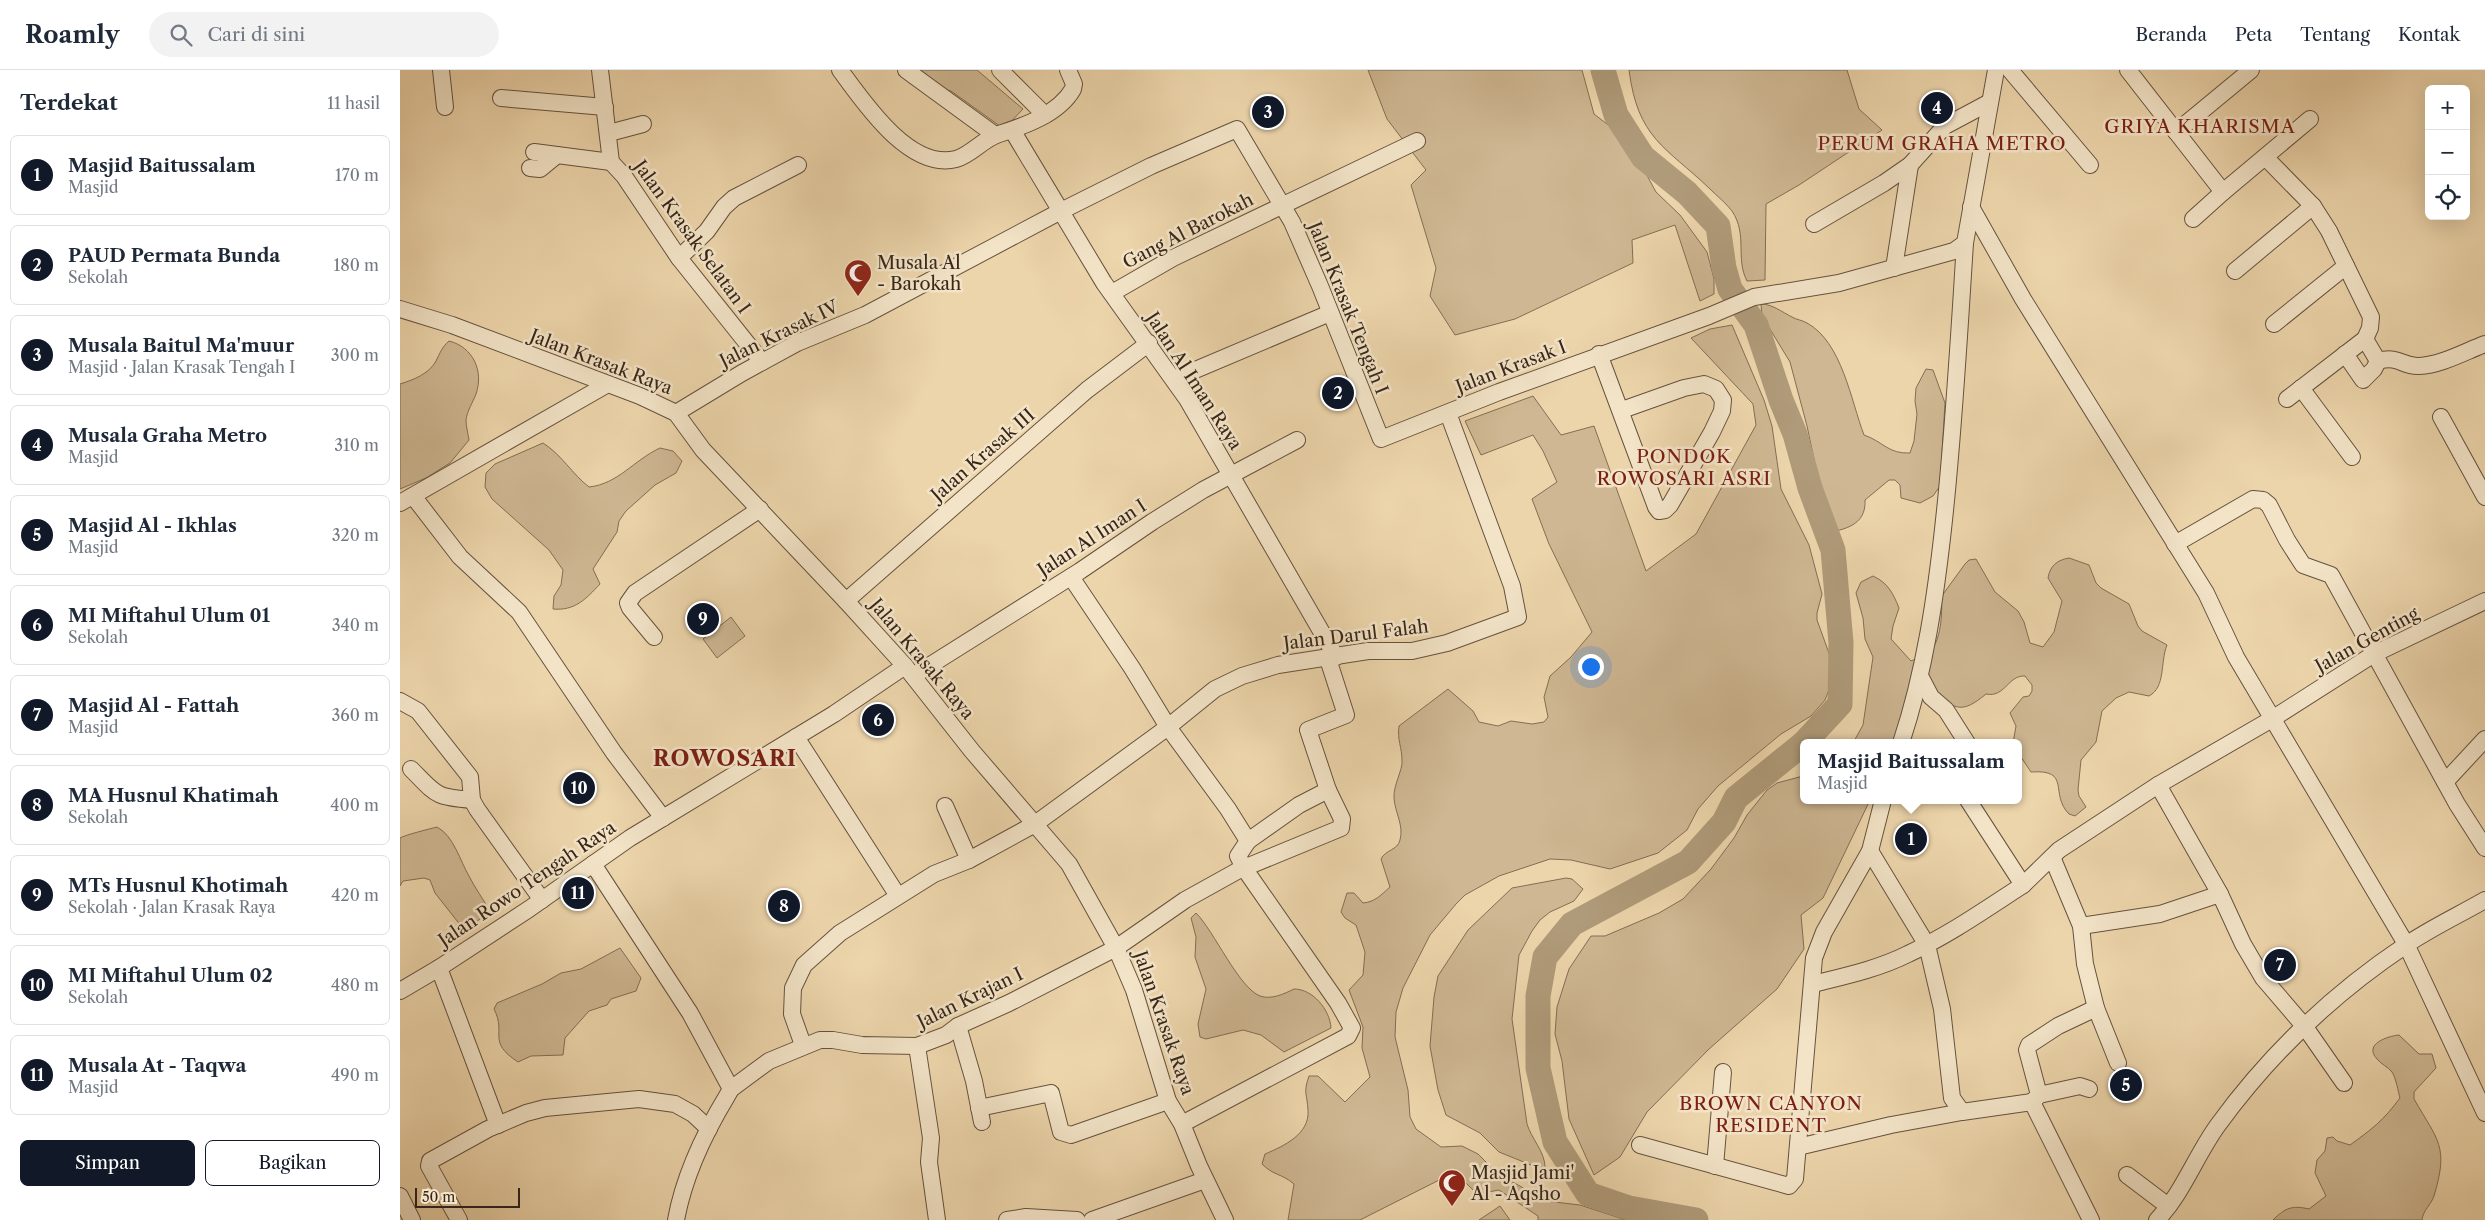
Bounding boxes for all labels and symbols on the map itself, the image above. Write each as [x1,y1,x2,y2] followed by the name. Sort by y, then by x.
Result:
[1921,89,1953,127] pin: 4
[1252,93,1284,131] pin: 3
[2104,115,2296,138] district label: GRIYA KHARISMA
[1817,132,2067,155] district label: PERUM GRAHA METRO
[627,154,755,318] street label: Jalan Krasak Selatan I
[1119,189,1257,273] street label: Gang Al Barokah
[1302,216,1393,397] street label: Jalan Krasak Tengah I
[877,252,961,295] place label: Musala Al - Barokah
[843,258,873,297] mosque icon: Musala Al - Barokah
[713,295,843,374] street label: Jalan Krasak IV
[1140,306,1247,454] street label: Jalan Al Iman Raya
[524,324,676,399] street label: Jalan Krasak Raya
[1450,336,1569,399] street label: Jalan Krasak I
[1322,374,1354,412] pin: 2
[924,404,1039,508] street label: Jalan Krasak III
[1597,445,1771,490] district label: PONDOK ROWOSARI ASRI
[1031,495,1150,583] street label: Jalan Al Iman I
[863,592,979,724] street label: Jalan Krasak Raya
[687,600,719,638] pin: 9
[2309,602,2423,679] street label: Jalan Genting
[1279,615,1430,655] street label: Jalan Darul Falah
[1578,654,1604,680] your location
[862,701,894,739] pin: 6
[653,745,797,772] district label: ROWOSARI
[563,769,595,807] pin: 10
[432,816,620,953] street label: Jalan Rowo Tengah Raya
[1895,820,1927,858] pin: 1
[562,874,594,912] pin: 11
[768,887,800,925] pin: 8
[1128,945,1199,1098] street label: Jalan Krasak Raya
[2264,946,2296,984] pin: 7
[911,963,1026,1034] street label: Jalan Krajan I
[2110,1066,2142,1104] pin: 5
[1679,1092,1863,1137] district label: BROWN CANYON RESIDENT
[1470,1162,1574,1205] place label: Masjid Jami' Al - Aqsho
[1437,1168,1467,1207] mosque icon: Masjid Jami' Al - Aqsho
[415,1185,520,1208] scale bar

